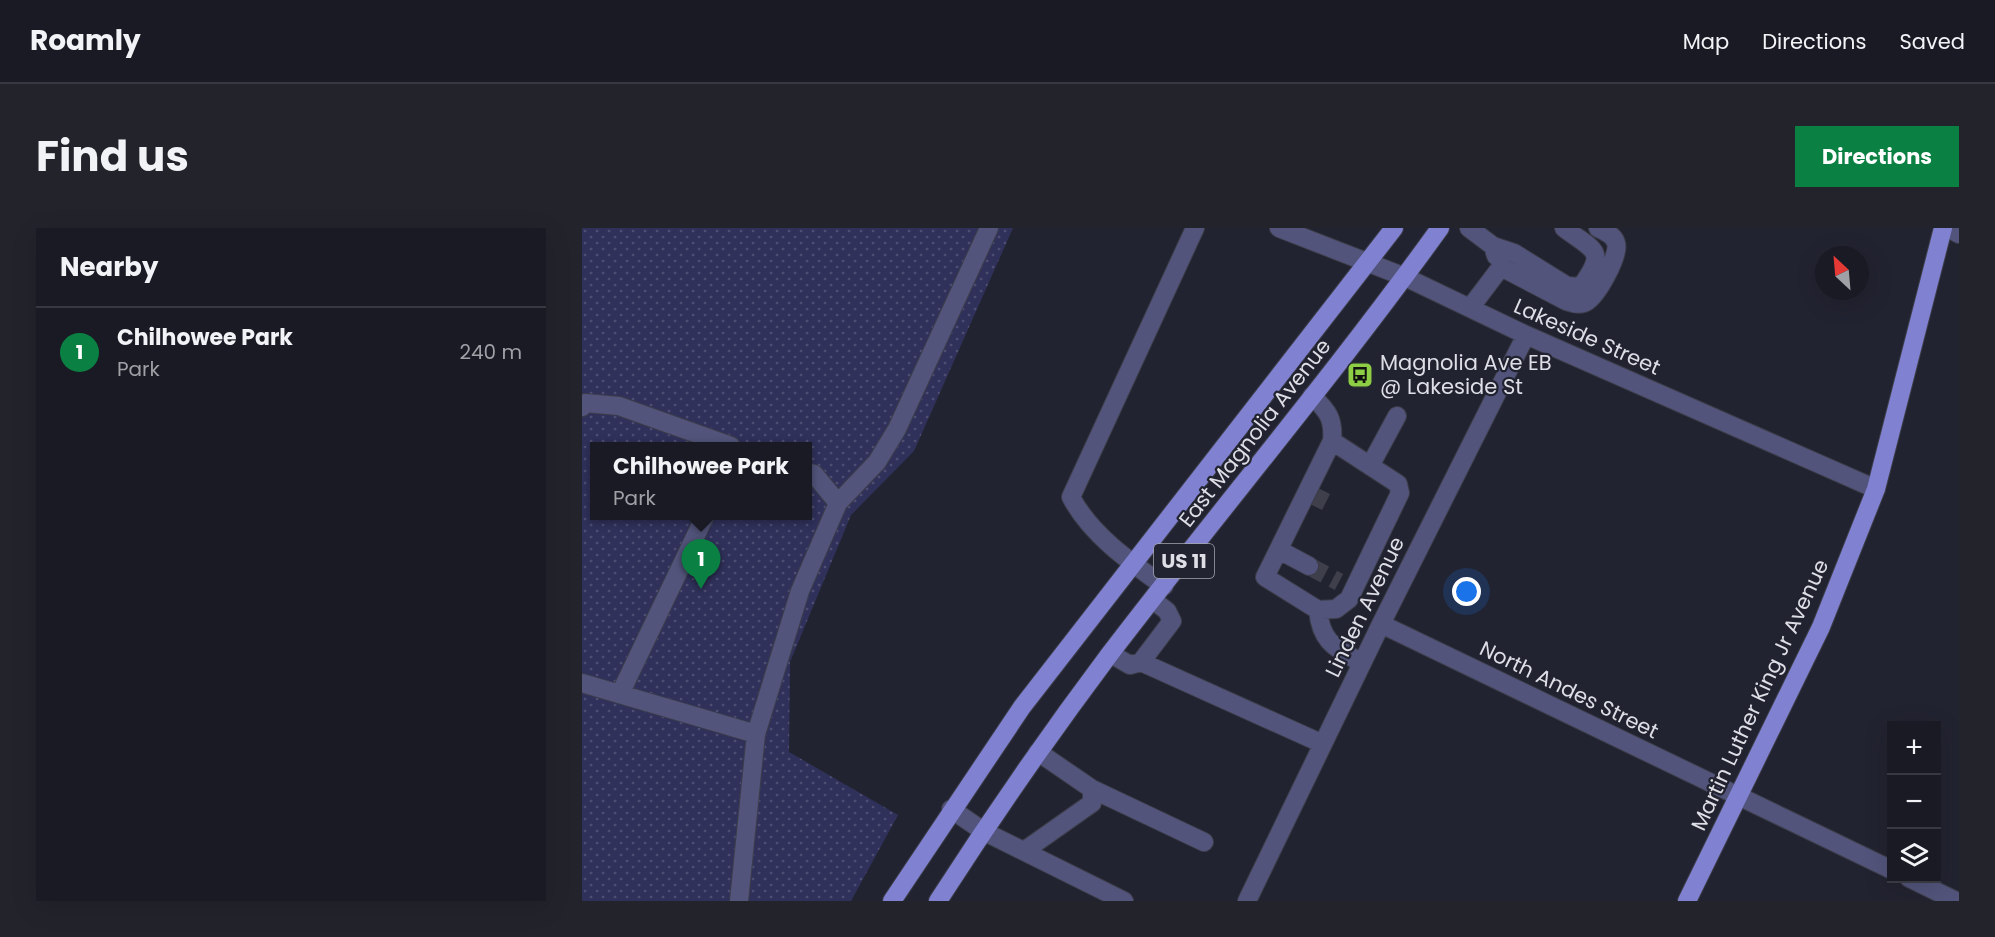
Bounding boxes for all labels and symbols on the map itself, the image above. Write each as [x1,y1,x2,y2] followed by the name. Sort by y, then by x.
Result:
[1815,246,1869,300] north arrow
[1509,291,1665,382] street label: Lakeside Street
[1172,333,1337,533] street label: East Magnolia Avenue
[1380,348,1552,401] place label: Magnolia Ave EB @ Lakeside St
[1345,360,1375,390] bus stop icon: Magnolia Ave EB @ Lakeside St
[1318,532,1411,682] street label: Linden Avenue
[682,540,720,589] pin: 1
[1154,544,1214,578] road number: US 11
[1684,554,1835,835] street label: Martin Luther King Jr Avenue
[1452,577,1481,606] your location
[1475,634,1663,745] street label: North Andes Street

